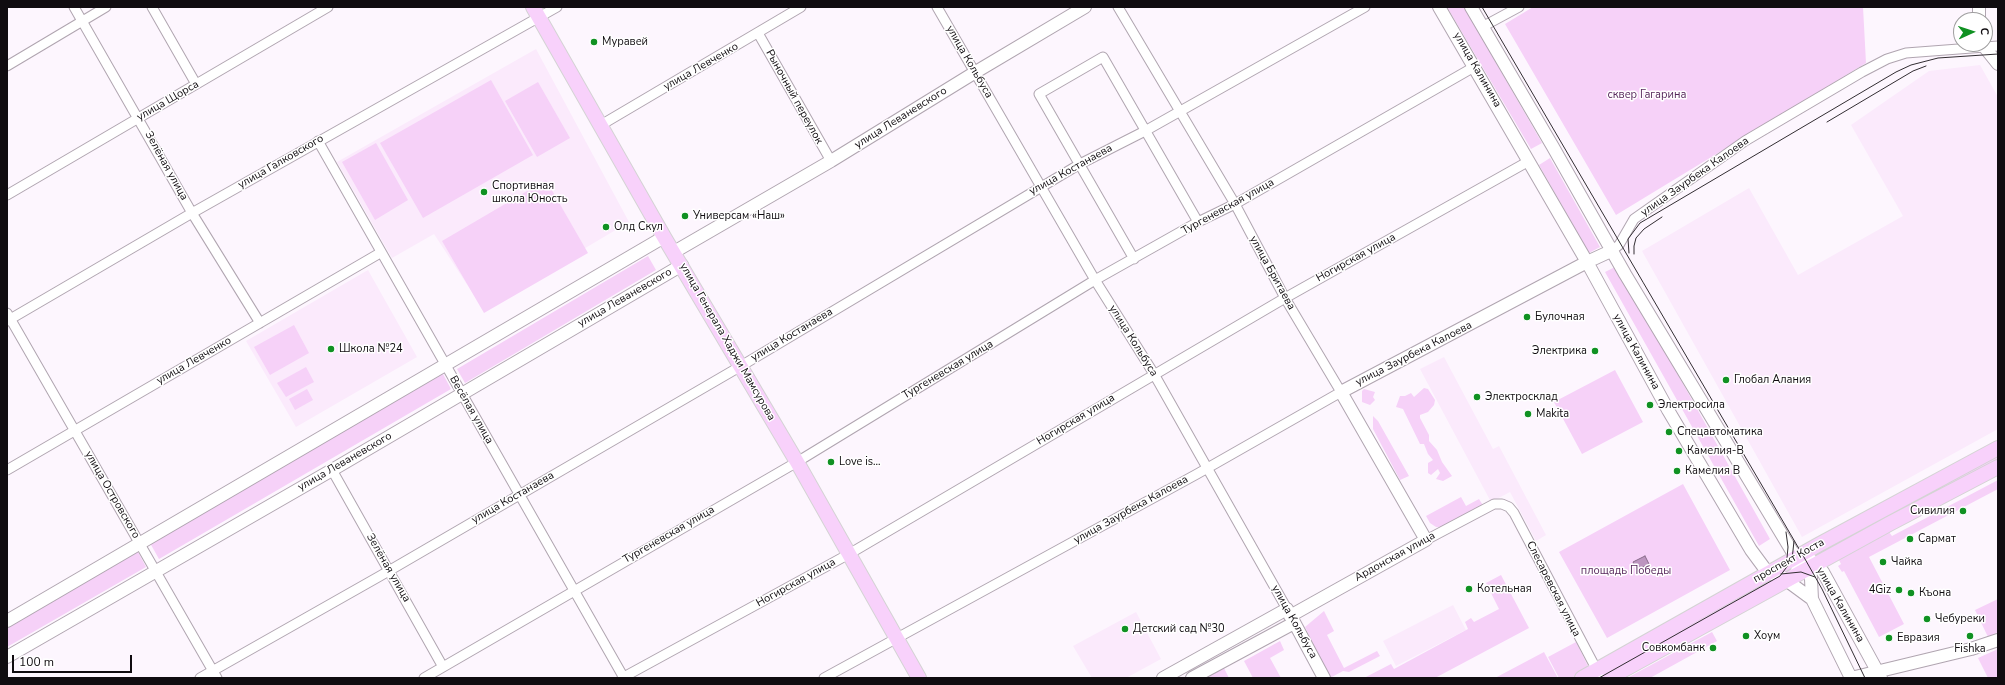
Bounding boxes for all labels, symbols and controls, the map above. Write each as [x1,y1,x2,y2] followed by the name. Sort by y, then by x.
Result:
[1953,12,1993,52] north arrow
[943,23,995,101] street label: улица Кольбуса
[1977,27,1992,36] text: С
[1450,30,1504,110] street label: улица Калинина
[602,35,648,49] place label: Муравей
[589,37,599,47] marker: Муравей
[661,40,741,94] street label: улица Левченко
[763,47,825,147] street label: Рыночный переулок
[135,78,201,124] street label: улица Щорса
[852,84,950,152] street label: улица Леваневского
[1608,88,1686,102] park label: сквер Гагарина
[142,129,190,203] street label: Зелёная улица
[236,132,326,192] street label: улица Галковского
[1638,135,1752,219] street label: улица Заурбека Калоева
[1027,142,1115,198] street label: улица Костанаева
[1179,176,1277,238] street label: Тургеневская улица
[492,179,568,205] place label: Спортивная школа Юность
[479,187,489,197] marker: Спортивная школа Юность
[693,209,785,223] place label: Универсам «Наш»
[680,211,690,221] marker: Универсам «Наш»
[614,220,663,234] place label: Олд Скул
[601,222,611,232] marker: Олд Скул
[1314,231,1398,285] street label: Ногирская улица
[1246,234,1298,312] street label: улица Бритаева
[676,261,778,423] street label: улица Генерала Хаджи Мамсурова
[576,266,674,330] street label: улица Леваневского
[1106,303,1160,379] street label: улица Кольбуса
[749,305,835,365] street label: улица Костанаева
[1535,310,1585,324] place label: Булочная
[1522,312,1532,322] marker: Булочная
[1610,312,1662,392] street label: улица Калинина
[1354,319,1474,389] street label: улица Заурбека Калоева
[154,334,234,388] street label: улица Левченко
[900,338,996,402] street label: Тургеневская улица
[339,342,403,356] place label: Школа №24
[326,344,336,354] marker: Школа №24
[1532,344,1587,358] place label: Электрика
[1590,346,1600,356] marker: Электрика
[1734,373,1811,387] place label: Глобал Алания
[446,374,496,446] street label: Весёлая улица
[1721,375,1731,385] marker: Глобал Алания
[1485,390,1558,404] place label: Электросклад
[1035,392,1117,448] street label: Ногирская улица
[1472,392,1482,402] marker: Электросклад
[1658,398,1725,412] place label: Электросила
[1645,400,1655,410] marker: Электросила
[1536,407,1569,421] place label: Makita
[1523,409,1533,419] marker: Makita
[1677,425,1763,439] place label: Спецавтоматика
[1664,427,1674,437] marker: Спецавтоматика
[296,430,394,494] street label: улица Леваневского
[1687,444,1744,458] place label: Камелия-В
[1674,446,1684,456] marker: Камелия-В
[82,449,142,541] street label: улица Островского
[839,455,881,469] place label: Love is...
[826,457,836,467] marker: Love is...
[1685,464,1740,478] place label: Камелия В
[1672,466,1682,476] marker: Камелия В
[469,469,557,527] street label: улица Костанаева
[1071,473,1191,547] street label: улица Заурбека Калоева
[621,503,717,567] street label: Тургеневская улица
[1910,504,1955,518] place label: Сивилия
[1958,506,1968,516] marker: Сивилия
[1352,529,1438,585] street label: Ардонская улица
[363,531,413,605] street label: Зелёная улица
[1918,532,1956,546] place label: Сармат
[1905,534,1915,544] marker: Сармат
[1751,536,1827,586] street label: проспект Коста
[1523,539,1583,639] street label: Слесаревская улица
[1891,555,1923,569] place label: Чайка
[754,556,838,610] street label: Ногирская улица
[1878,557,1888,567] marker: Чайка
[1581,564,1671,578] park label: площадь Победы
[1813,565,1867,645] street label: улица Калинина
[1477,582,1532,596] place label: Котельная
[1268,583,1320,661] street label: улица Кольбуса
[1869,583,1891,597] place label: 4Giz
[1464,584,1474,594] marker: Котельная
[1894,585,1904,595] marker: 4Giz
[1919,586,1951,600] place label: Къона
[1906,588,1916,598] marker: Къона
[1935,612,1985,626] place label: Чебуреки
[1922,614,1932,624] marker: Чебуреки
[1133,622,1225,636] place label: Детский сад №30
[1120,624,1130,634] marker: Детский сад №30
[1754,629,1780,643] place label: Хоум
[1741,631,1751,641] marker: Хоум
[1897,631,1940,645] place label: Евразия
[1965,631,1975,641] marker: Fishka
[1884,633,1894,643] marker: Евразия
[1642,641,1705,655] place label: Совкомбанк
[1954,642,1986,656] place label: Fishka
[1708,643,1718,653] marker: Совкомбанк
[14,647,134,673] scale bar
[19,654,54,670] text: 100 m

